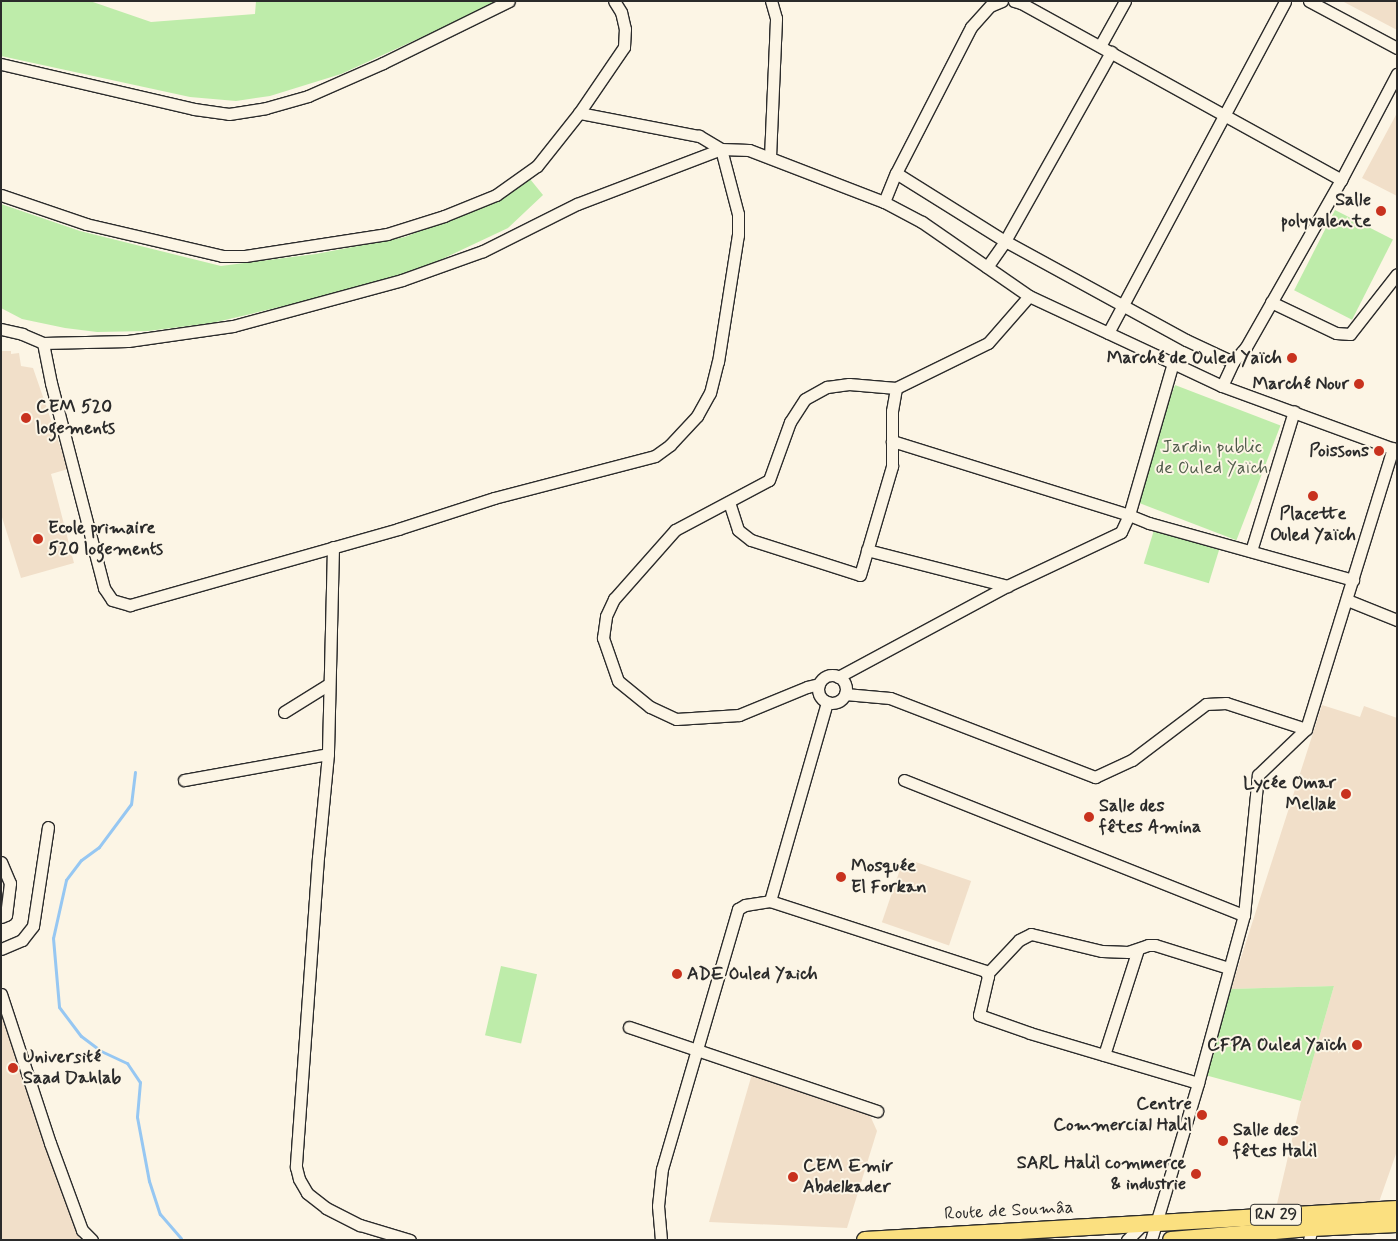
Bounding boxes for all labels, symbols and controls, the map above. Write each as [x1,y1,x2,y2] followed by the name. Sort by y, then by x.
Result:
[1281,190,1371,232] place label: Salle polyvalente
[1375,205,1387,217] marker: Salle polyvalente
[1110,347,1282,369] place label: Marché de Ouled Yaïch
[1286,352,1298,364] marker: Marché de Ouled Yaïch
[1253,373,1349,395] place label: Marché Nour
[1353,378,1365,390] marker: Marché Nour
[36,397,115,439] place label: CEM 520 logements
[20,412,32,424] marker: CEM 520 logements
[1157,437,1267,479] park label: Jardin public de Ouled Yaïch
[1309,440,1369,462] place label: Poissons
[1373,445,1385,457] marker: Poissons
[1307,490,1319,502] marker: Placette Ouled Yaïch
[1269,504,1357,546] place label: Placette Ouled Yaïch
[48,518,163,560] place label: Ecole primaire 520 logements
[32,533,44,545] marker: Ecole primaire 520 logements
[1245,773,1336,816] place label: Lycée Omar Mellak
[1340,788,1352,800] marker: Lycée Omar Mellak
[1099,796,1198,839] place label: Salle des fêtes Amina
[1083,811,1095,823] marker: Salle des fêtes Amina
[851,856,922,899] place label: Mosquée El Forkan
[835,871,847,883] marker: Mosquée El Forkan
[687,963,815,985] place label: ADE Ouled Yaich
[671,968,683,980] marker: ADE Ouled Yaich
[1210,1034,1347,1056] place label: CFPA Ouled Yaïch
[1351,1039,1363,1051] marker: CFPA Ouled Yaïch
[23,1047,117,1090] place label: Université Saad Dahlab
[7,1062,19,1074] marker: Université Saad Dahlab
[1053,1094,1192,1136] place label: Centre Commercial Halil
[1196,1109,1208,1121] marker: Centre Commercial Halil
[1233,1120,1318,1162] place label: Salle des fêtes Halil
[1217,1135,1229,1147] marker: Salle des fêtes Halil
[1014,1153,1186,1196] place label: SARL Halil commerce & industrie
[803,1156,891,1198] place label: CEM Emir Abdelkader
[1190,1168,1202,1180] marker: SARL Halil commerce & industrie
[787,1171,799,1183] marker: CEM Emir Abdelkader
[946,1197,1072,1225] street label: Route de Soumâa
[1250,1202,1302,1228] road number: RN 29

